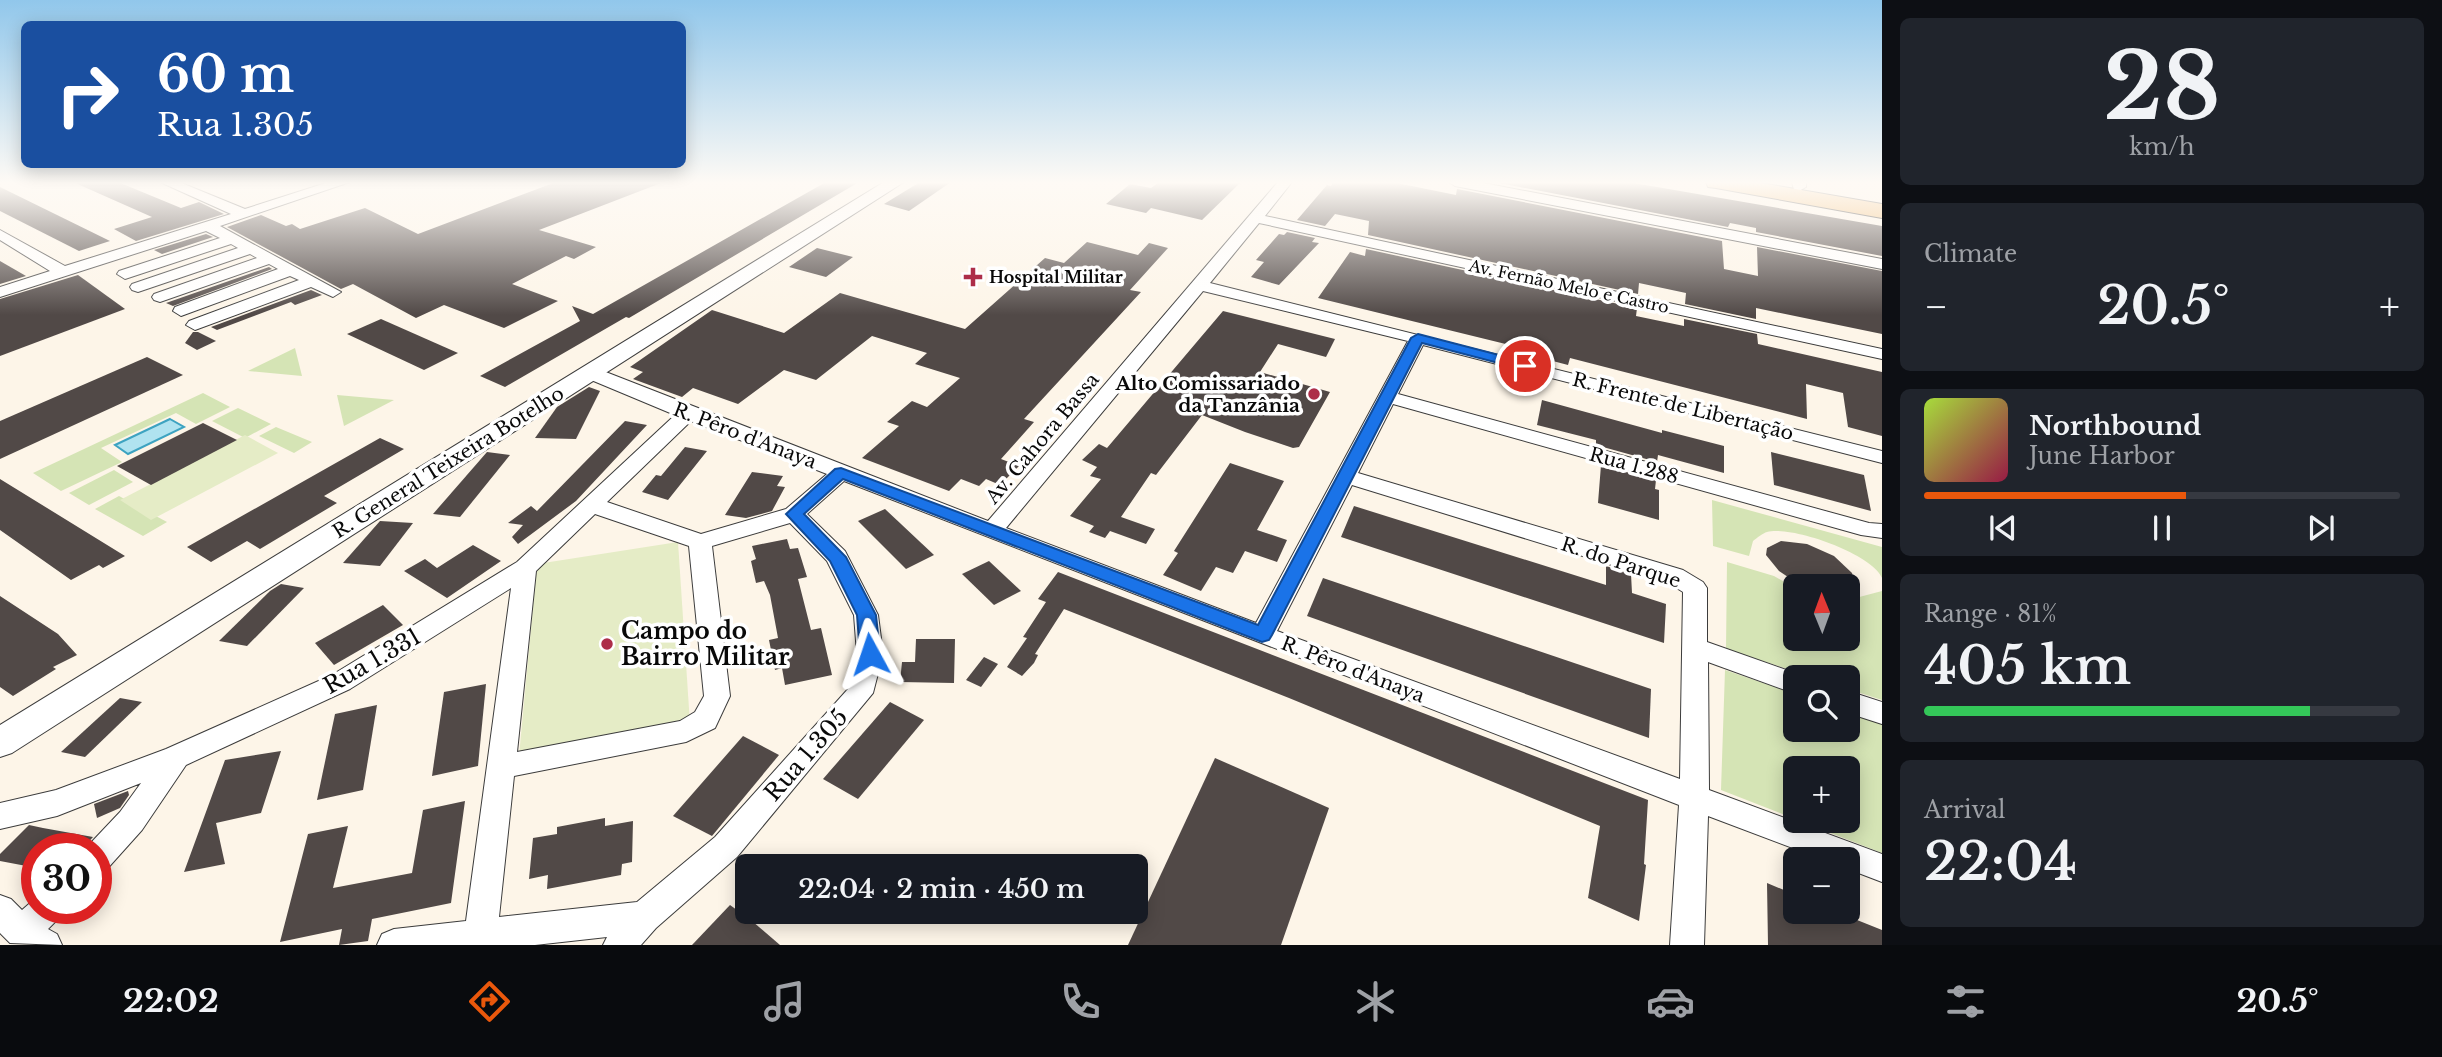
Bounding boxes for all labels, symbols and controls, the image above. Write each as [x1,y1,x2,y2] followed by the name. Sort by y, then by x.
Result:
[2103,31,2221,144] text: 28
[157,44,294,105] text: 60 m
[42,49,133,140] icon: right
[157,105,314,145] text: Rua 1.305
[2129,133,2195,161] text: km/h
[1924,240,2017,268] text: Climate
[1466,255,1671,317] street label: Av. Fernão Melo e Castro
[963,267,983,287] marker: Hospital Militar
[989,267,1123,287] place label: Hospital Militar
[2097,274,2230,338] text: 20.5°
[1924,283,1948,330] text: −
[2379,283,2400,330] text: +
[1495,336,1555,396] pin
[1506,347,1544,385] icon: arrive
[980,368,1104,509] street label: Av. Cahora Bassa
[1570,368,1796,445] street label: R. Frente de Libertação
[1114,372,1300,417] place label: Alto Comissariado da Tanzânia
[328,382,568,543] street label: R. General Teixeira Botelho
[1306,386,1322,402] marker: Alto Comissariado da Tanzânia
[670,398,820,474] street label: R. Pêro d'Anaya
[2029,410,2201,442] text: Northbound
[2029,442,2175,470] text: June Harbor
[1587,443,1681,488] street label: Rua 1.288
[1984,509,2022,547] icon: previous
[2143,509,2181,547] icon: pause
[2302,509,2340,547] icon: next
[1558,532,1684,593] street label: R. do Parque
[1783,574,1860,651] north arrow
[1783,574,1860,924] map controls
[1924,600,2057,628] text: Range · 81%
[621,617,790,671] place label: Campo do Bairro Militar
[833,617,907,691] position arrow
[318,622,426,700] street label: Rua 1.331
[1278,632,1428,708] street label: R. Pêro d'Anaya
[1924,634,2131,698] text: 405 km
[599,636,615,652] marker: Campo do Bairro Militar
[1783,665,1860,742] button: search
[758,703,854,807] street label: Rua 1.305
[1783,756,1860,833] button: +
[1924,796,2005,824] text: Arrival
[1924,830,2077,894] text: 22:04
[21,833,112,924] speed limit sign: 30
[1783,847,1860,924] button: −
[798,873,1085,905] text: 22:04 · 2 min · 450 m
[465,977,514,1026] icon: directions
[760,977,809,1026] icon: music
[1056,977,1105,1026] icon: phone
[1351,977,1400,1026] icon: climate
[1646,977,1695,1026] icon: car
[1941,977,1990,1026] icon: filters
[123,981,219,1021] text: 22:02
[2236,981,2319,1021] text: 20.5°

